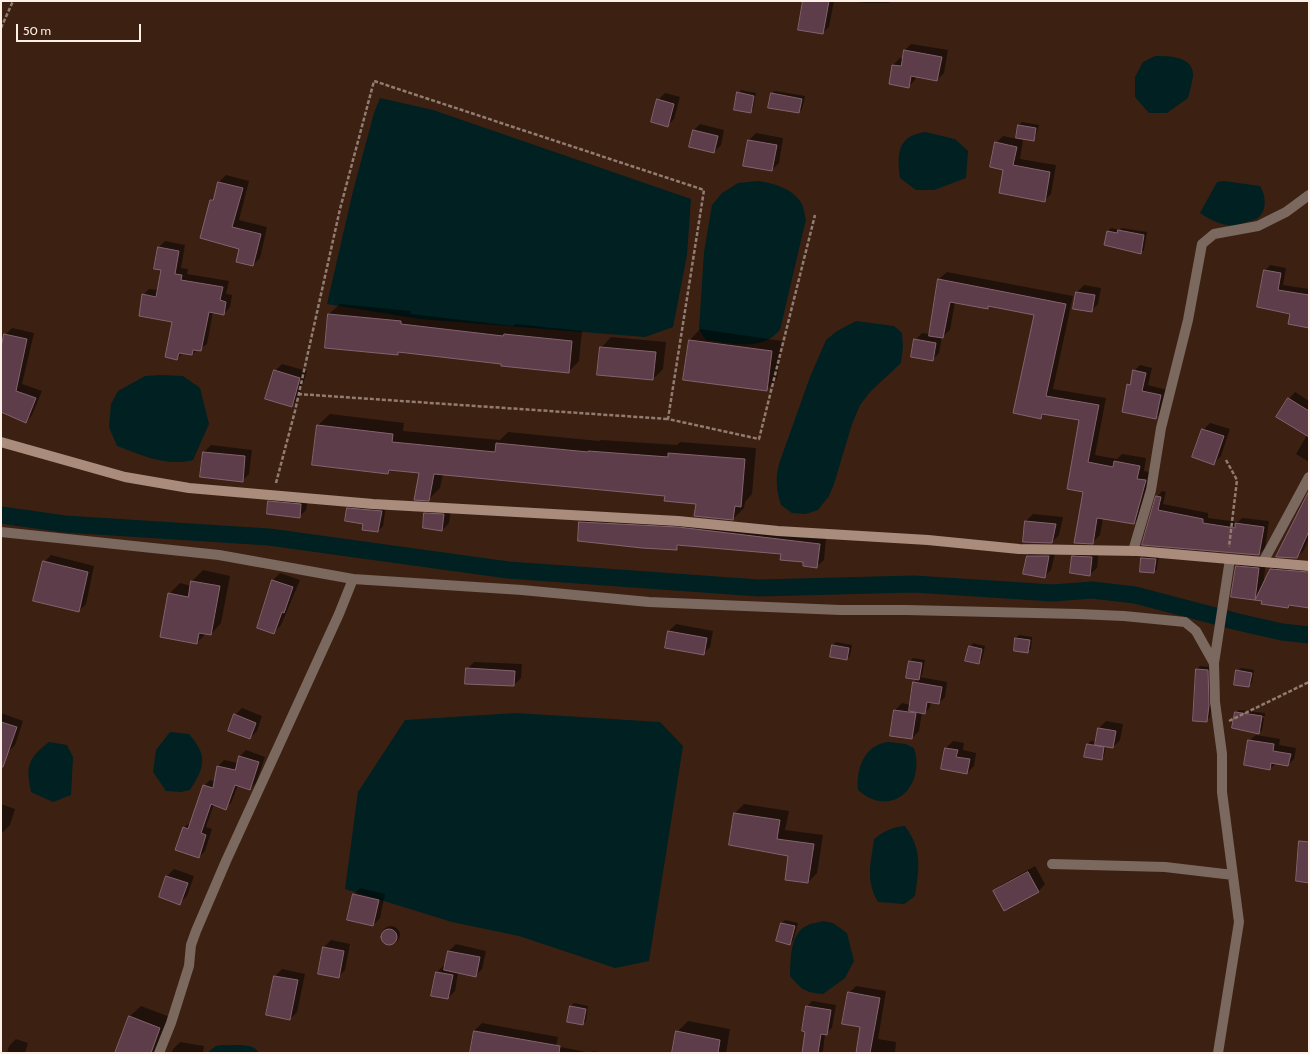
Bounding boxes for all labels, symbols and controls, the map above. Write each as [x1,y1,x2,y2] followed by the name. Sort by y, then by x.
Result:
[18,16,143,42] scale bar
[23,23,51,38] text: 50 m

